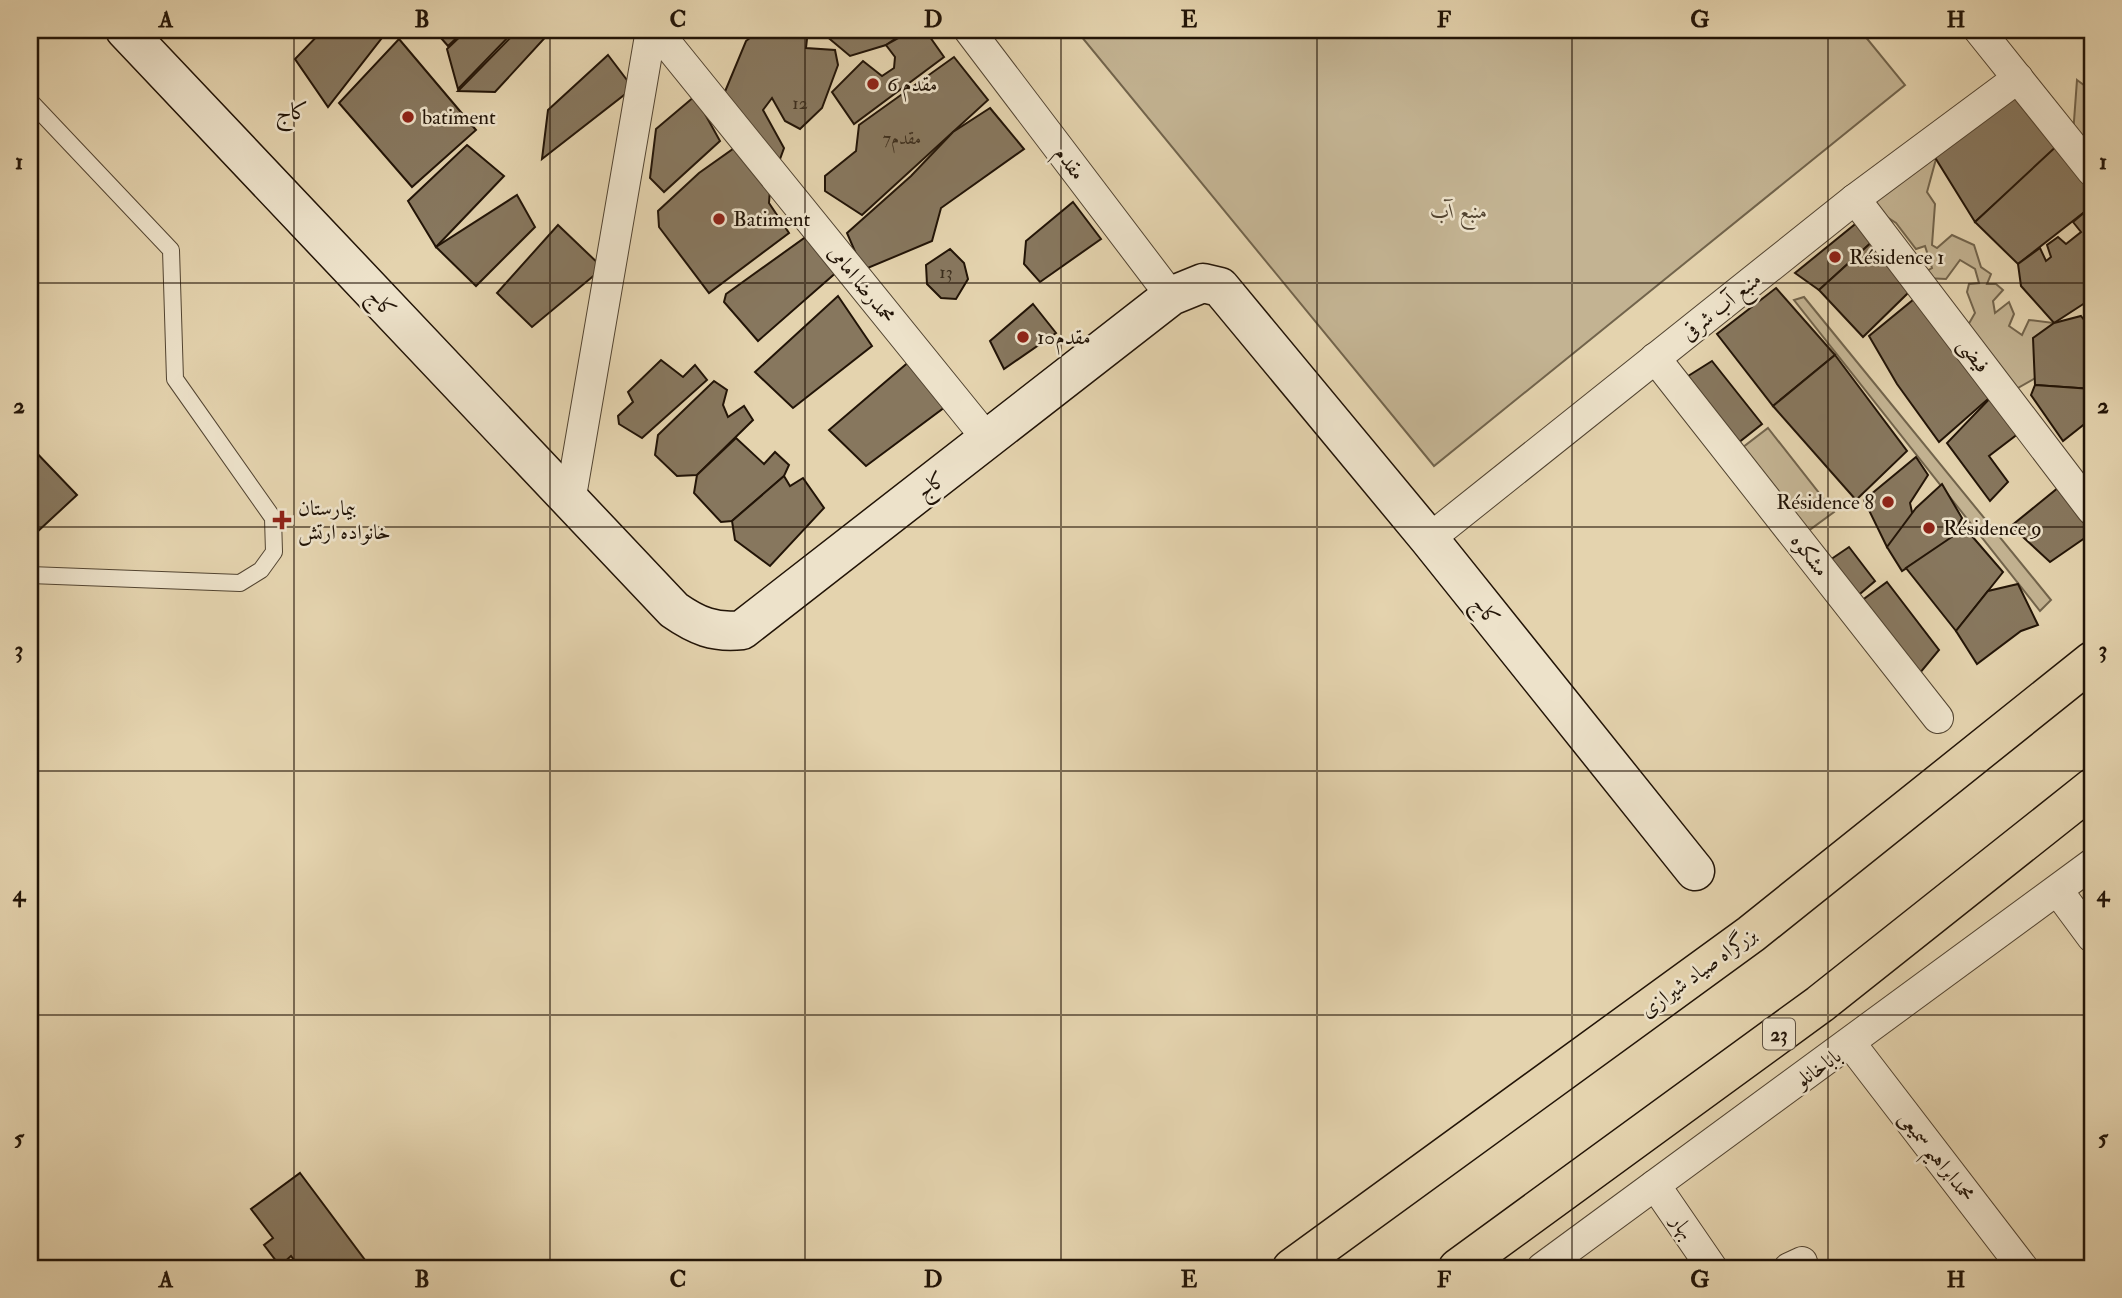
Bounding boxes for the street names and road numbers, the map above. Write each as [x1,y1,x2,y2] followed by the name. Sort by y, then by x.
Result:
[1045,141,1091,188] street label: مقدم
[822,240,902,329] street label: محمدرضا امامی
[1676,266,1770,351] street label: منبع آب شرقی
[358,283,402,327] street label: کاج
[1951,332,1996,379] street label: فیضی
[911,466,954,509] street label: کاج
[1784,528,1835,582] street label: مشکوه
[1462,591,1506,635] street label: کاج
[1634,920,1762,1024] street label: بزرگراه صیاد شیرازی
[1763,1018,1795,1050] road number: 23
[1788,1042,1847,1096] street label: باباخانلو
[1887,1105,1981,1212] street label: محمدابراهیم سمیعی
[1663,1208,1701,1245] street label: بهار

